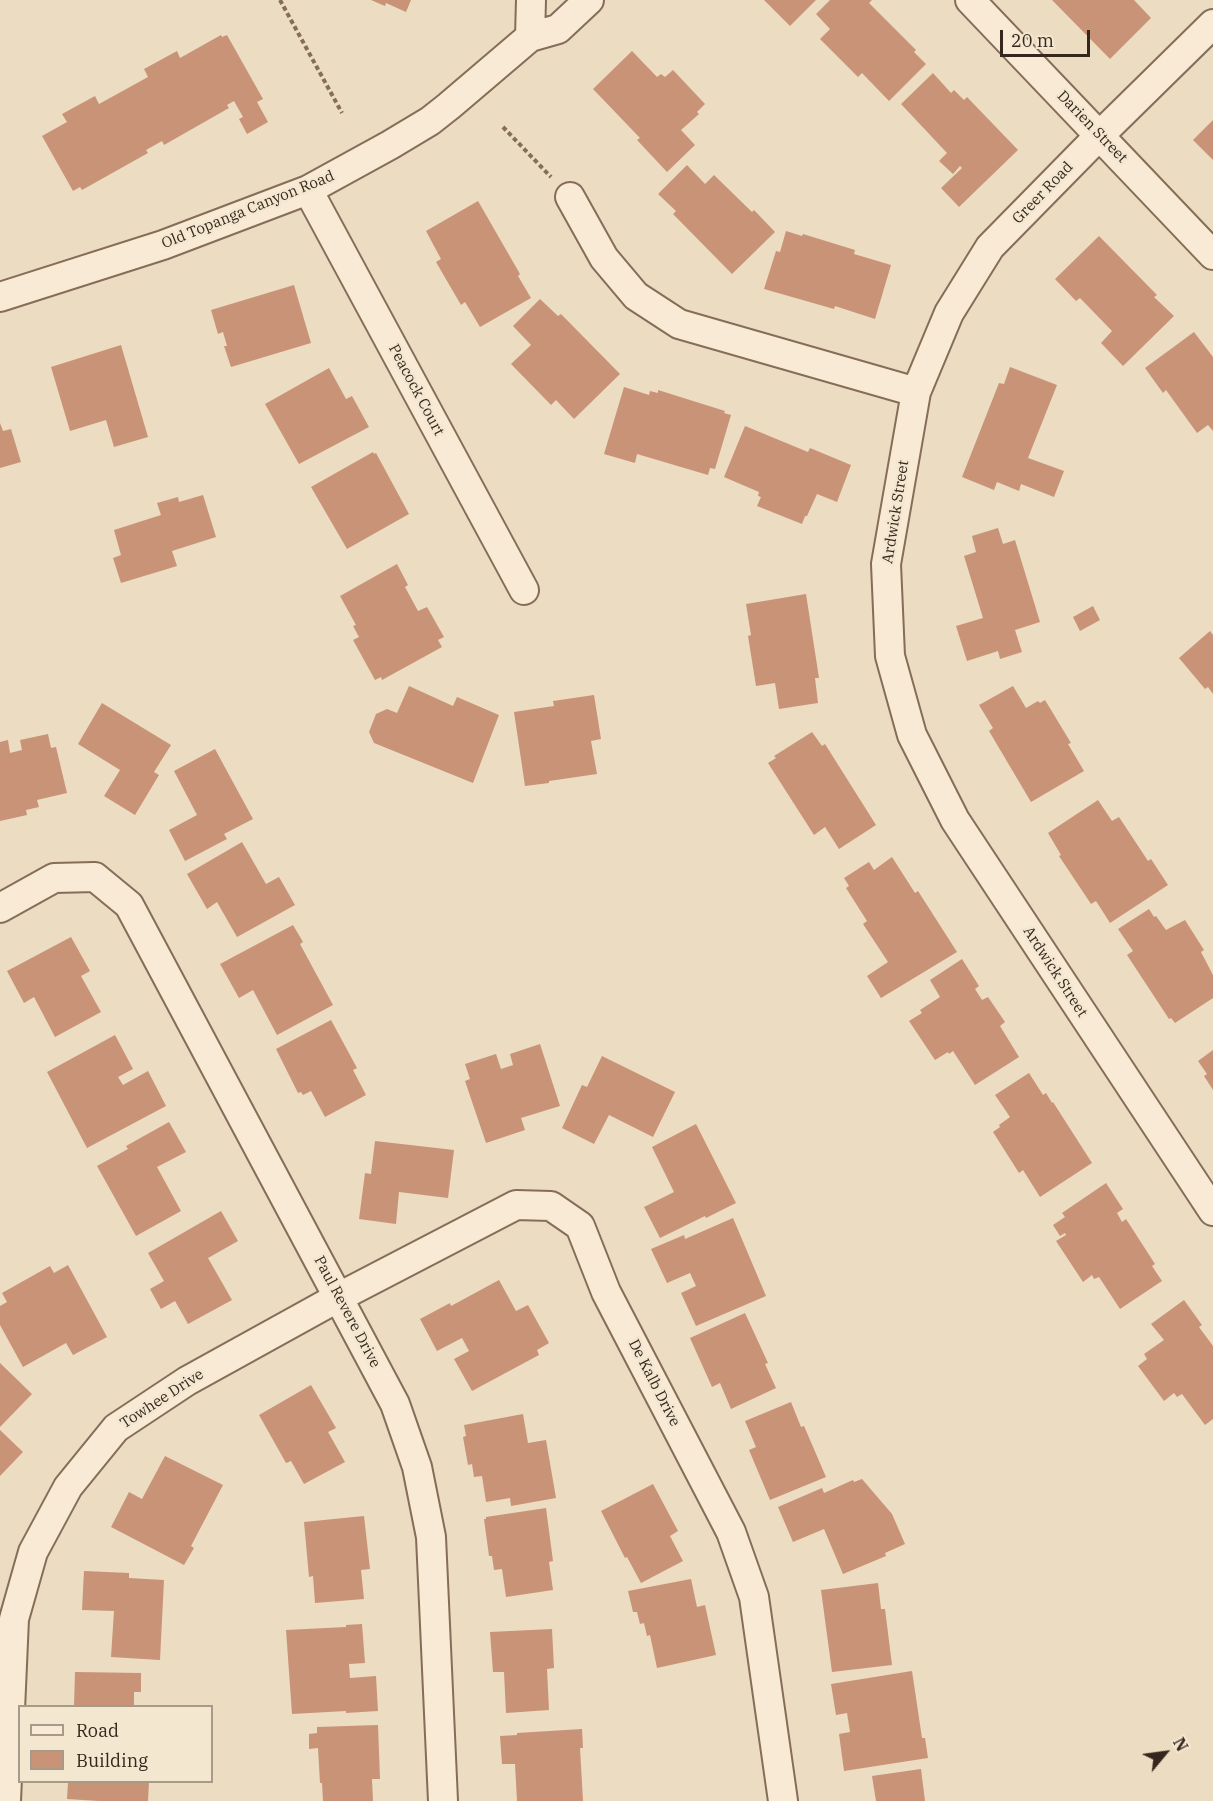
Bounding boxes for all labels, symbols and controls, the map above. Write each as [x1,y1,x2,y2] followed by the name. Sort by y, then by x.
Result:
[1003,18,1093,56] scale bar
[1011,29,1054,52] text: 20 m
[1053,87,1131,167] street label: Darien Street
[1009,158,1077,228] street label: Greer Road
[159,167,337,253] street label: Old Topanga Canyon Road
[384,341,448,439] street label: Peacock Court
[879,459,913,565] street label: Ardwick Street
[1019,923,1091,1021] street label: Ardwick Street
[310,1253,384,1371] street label: Paul Revere Drive
[624,1336,684,1430] street label: De Kalb Drive
[117,1365,207,1433] street label: Towhee Drive
[18,1705,213,1783] legend
[76,1719,119,1742] text: Road
[1135,1723,1195,1783] north arrow
[1169,1734,1193,1755] text: N
[76,1749,148,1772] text: Building

